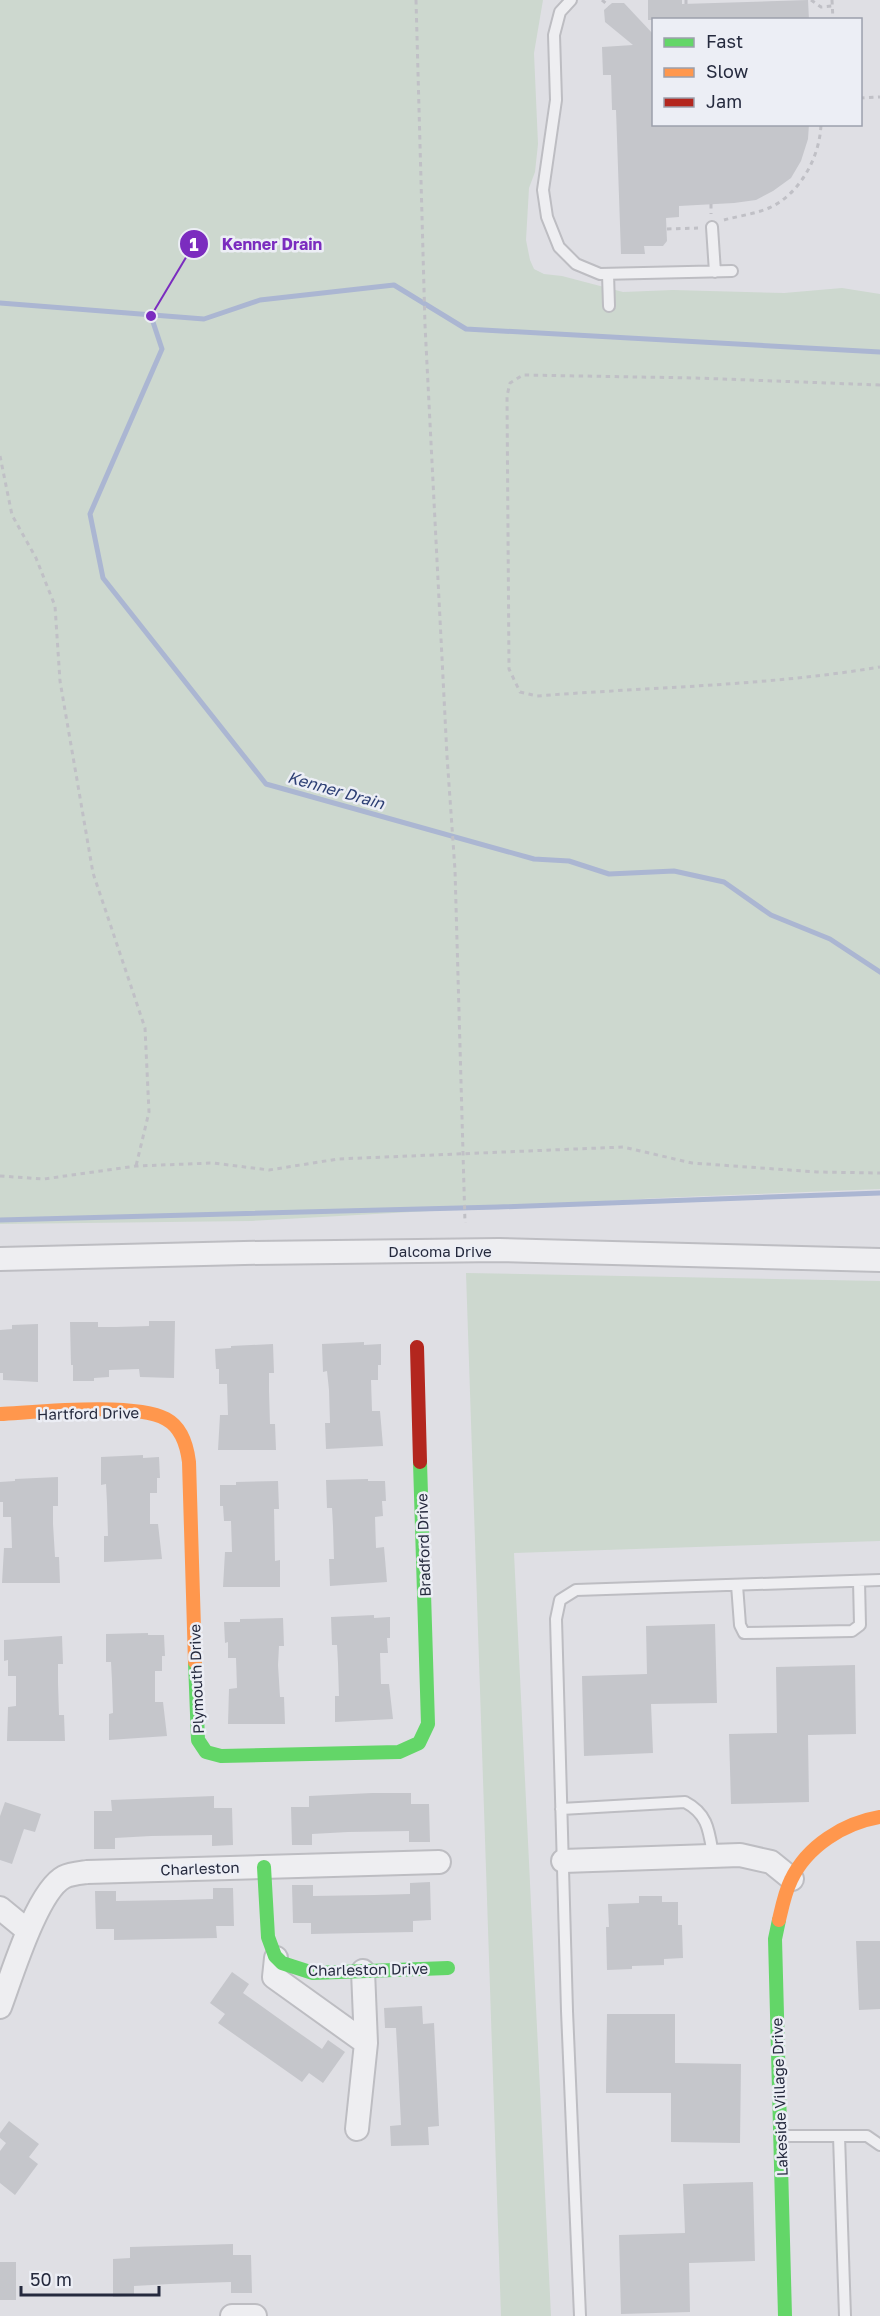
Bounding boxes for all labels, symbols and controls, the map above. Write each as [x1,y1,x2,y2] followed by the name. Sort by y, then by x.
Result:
[652,18,862,126] legend
[706,30,743,52] text: Fast
[706,60,749,82] text: Slow
[706,90,742,112] text: Jam
[179,227,334,261] callout: Kenner Drain
[189,233,199,255] text: 1
[222,234,322,254] text: Kenner Drain
[285,767,388,814] water label: Kenner Drain
[388,1242,492,1260] street label: Dalcoma Drive
[37,1403,140,1423] street label: Hartford Drive
[412,1493,434,1597] street label: Bradford Drive
[185,1623,207,1734] street label: Plymouth Drive
[160,1858,240,1878] street label: Charleston
[308,1959,429,1979] street label: Charleston Drive
[767,2017,791,2177] street label: Lakeside Village Drive
[21,2259,159,2297] scale bar
[30,2268,72,2290] text: 50 m

